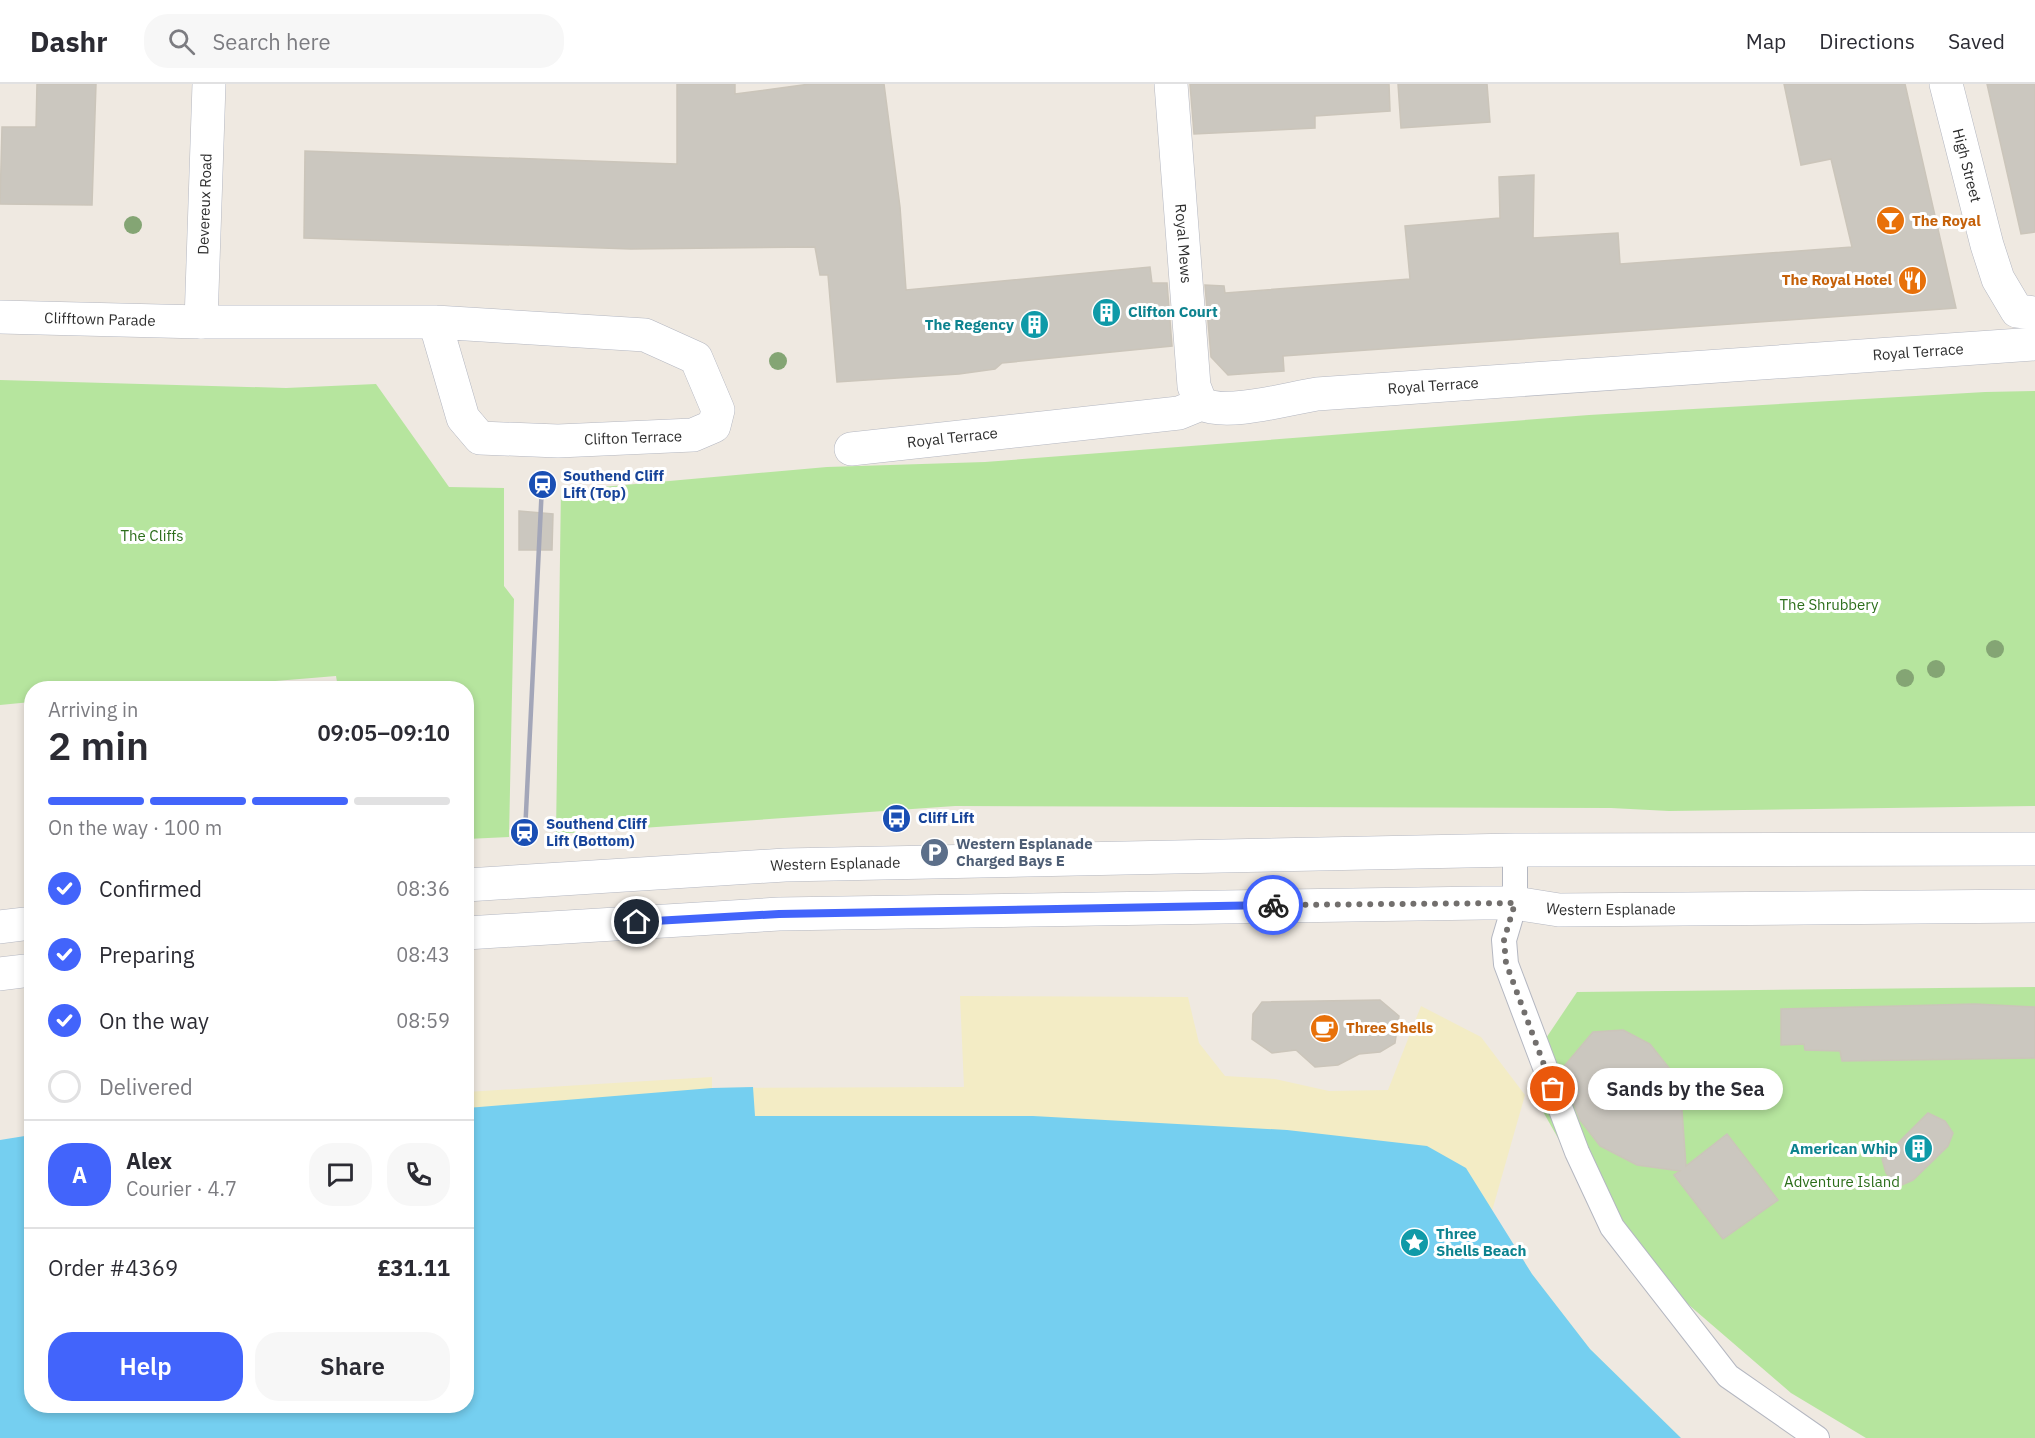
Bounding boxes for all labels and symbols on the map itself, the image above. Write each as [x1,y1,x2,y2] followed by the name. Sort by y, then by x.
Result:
[1949,126,1986,204] street label: High Street
[193,153,216,255] street label: Devereux Road
[1171,203,1196,284] street label: Royal Mews
[1875,205,1907,237] bar icon: The Royal
[1912,211,1981,230] place label: The Royal
[1897,264,1929,296] restaurant icon: The Royal Hotel
[1782,270,1892,289] place label: The Royal Hotel
[1091,296,1123,328] building icon: Clifton Court
[1128,302,1218,321] place label: Clifton Court
[44,308,156,330] street label: Clifftown Parade
[1019,309,1051,341] building icon: The Regency
[925,315,1014,334] place label: The Regency
[1872,339,1964,364] street label: Royal Terrace
[1387,373,1479,398] street label: Royal Terrace
[906,423,999,452] street label: Royal Terrace
[584,426,682,449] street label: Clifton Terrace
[563,466,665,502] place label: Southend Cliff Lift (Top)
[526,469,558,501] station icon: Southend Cliff Lift (Top)
[120,526,184,545] park label: The Cliffs
[1780,595,1879,614] park label: The Shrubbery
[881,802,913,834] bus stop icon: Cliff Lift
[918,808,975,827] place label: Cliff Lift
[546,814,648,850] place label: Southend Cliff Lift (Bottom)
[509,817,541,849] station icon: Southend Cliff Lift (Bottom)
[956,834,1093,870] place label: Western Esplanade Charged Bays E
[919,837,951,869] parking icon: Western Esplanade Charged Bays E
[770,853,901,875] street label: Western Esplanade
[1243,875,1303,935] courier
[611,896,662,947] pin
[1545,898,1676,919] street label: Western Esplanade
[1309,1012,1341,1044] cafe icon: Three Shells
[1346,1018,1434,1037] place label: Three Shells
[1527,1063,1578,1114] pin
[1589,1068,1784,1110] callout: Sands by the Sea
[1903,1133,1935,1165] building icon: American Whip
[1790,1139,1898,1158] place label: American Whip
[1784,1172,1900,1191] park label: Adventure Island
[1436,1224,1526,1260] place label: Three Shells Beach
[1399,1227,1431,1259] place icon: Three Shells Beach

